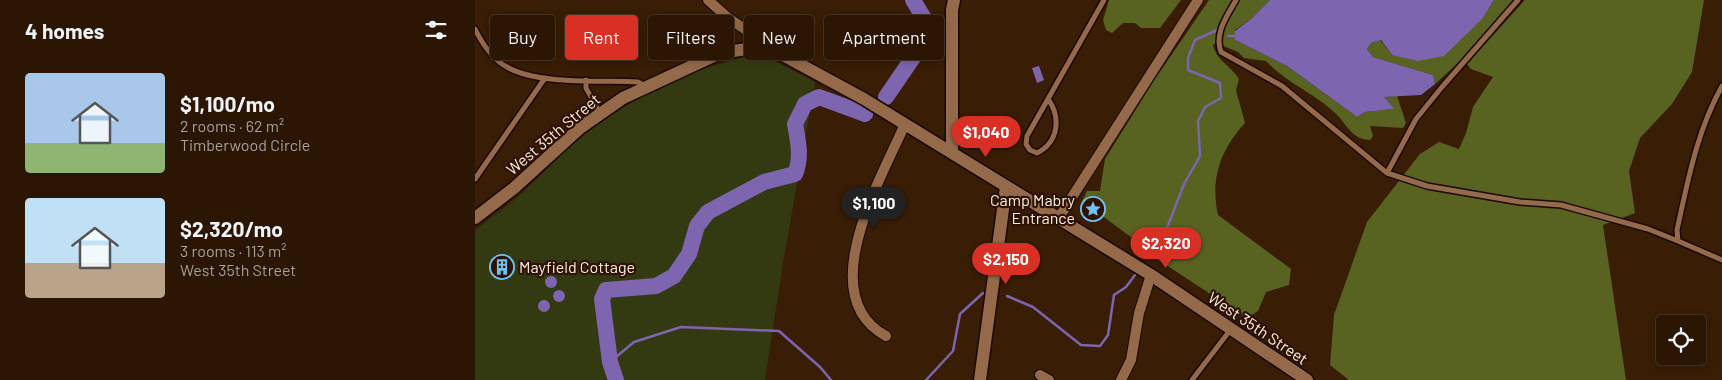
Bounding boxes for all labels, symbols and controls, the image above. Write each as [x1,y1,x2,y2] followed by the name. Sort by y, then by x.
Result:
[490,15,555,60] chip: Buy
[565,15,638,60] chip: Rent
[648,15,734,60] chip: Filters
[744,15,814,60] chip: New
[824,15,944,60] chip: Apartment
[422,16,450,44] icon: filters
[25,18,104,43] text: 4 homes
[502,89,603,178] street label: West 35th Street
[180,91,275,116] text: $1,100/mo
[65,93,125,153] icon: home
[180,116,284,135] text: 2 rooms · 62 m²
[945,116,1027,158] pin: $1,040
[963,122,1009,141] text: $1,040
[180,135,310,154] text: Timberwood Circle
[833,186,915,229] pin: $1,100
[990,190,1076,227] place label: Camp Mabry Entrance
[853,193,895,212] text: $1,100
[1080,196,1106,222] place icon: Camp Mabry Entrance
[180,216,283,241] text: $2,320/mo
[65,218,125,278] icon: home
[1125,226,1207,269] pin: $2,320
[1141,233,1191,252] text: $2,320
[180,241,286,260] text: 3 rooms · 113 m²
[965,242,1047,285] pin: $2,150
[983,249,1029,268] text: $2,150
[489,254,515,280] building icon: Mayfield Cottage
[519,257,635,276] place label: Mayfield Cottage
[180,260,296,279] text: West 35th Street
[1205,287,1312,368] street label: West 35th Street
[1656,315,1706,365] map controls
[1656,315,1706,365] button: locate

